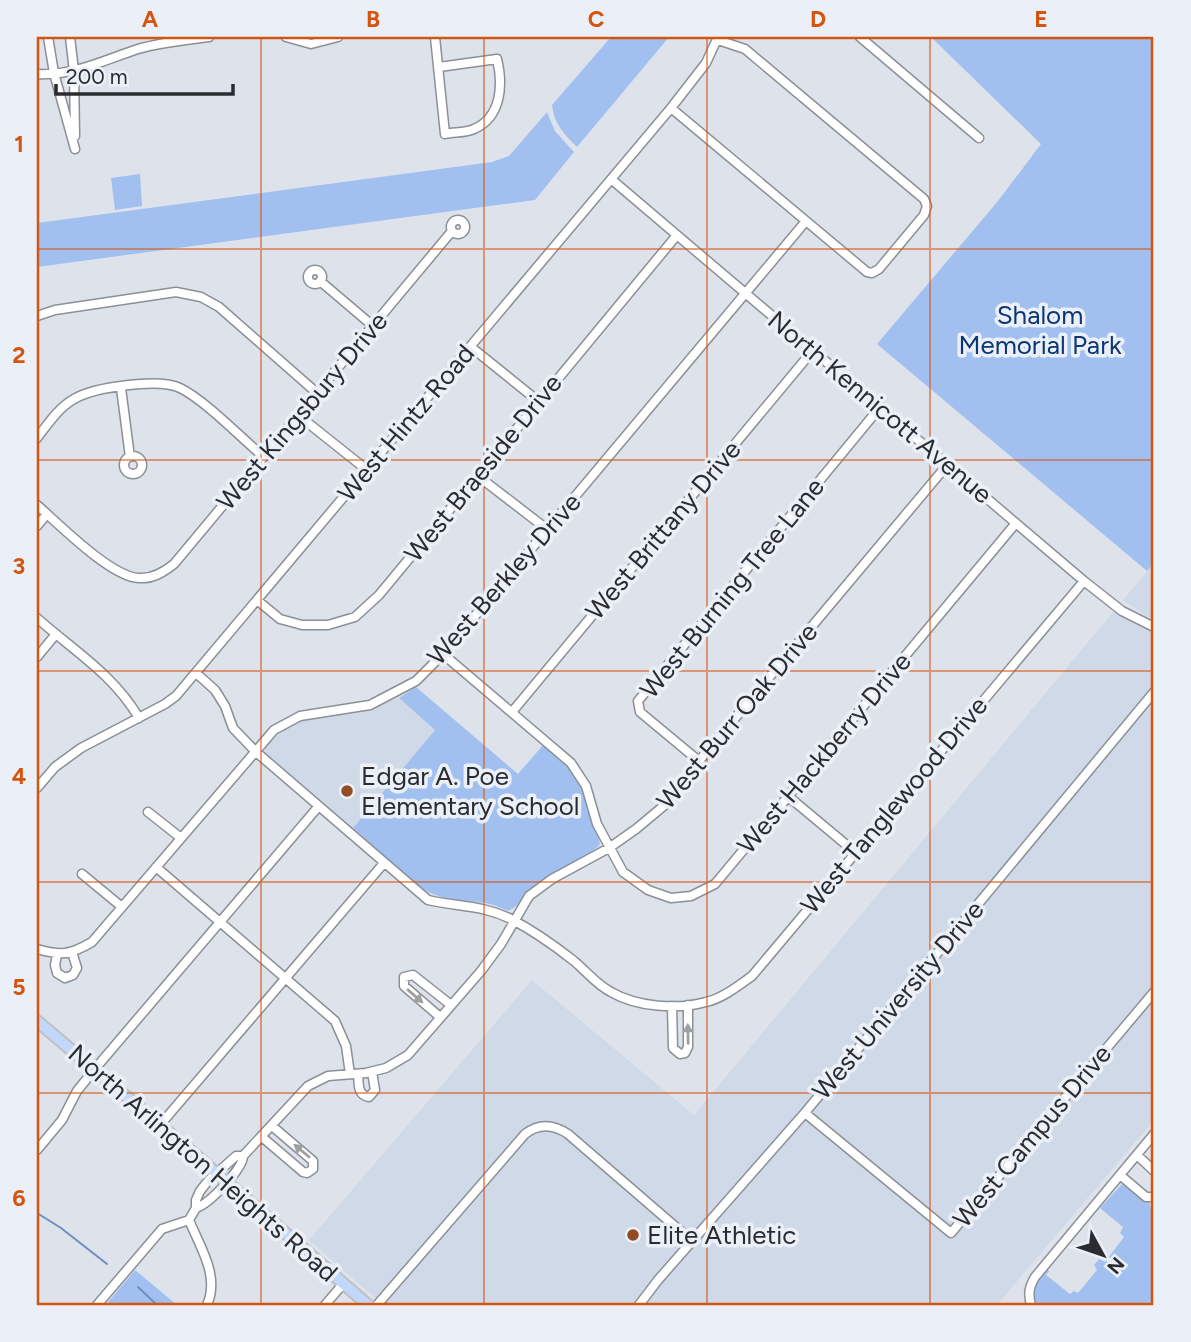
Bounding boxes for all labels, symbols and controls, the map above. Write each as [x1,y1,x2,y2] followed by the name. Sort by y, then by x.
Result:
[142,5,159,33] text: A
[366,5,380,33] text: B
[588,5,605,33] text: C
[810,5,826,33] text: D
[1034,5,1048,33] text: E
[56,52,233,96] scale bar
[66,64,128,89] text: 200 m
[14,130,24,158] text: 1
[958,299,1122,361] park label: Shalom Memorial Park
[761,304,999,510] street label: North Kennicott Avenue
[210,305,394,517] street label: West Kingsbury Drive
[331,338,481,508] street label: West Hintz Road
[12,341,26,369] text: 2
[397,368,569,568] street label: West Braeside Drive
[579,434,747,626] street label: West Brittany Drive
[633,471,831,705] street label: West Burning Tree Lane
[421,486,587,672] street label: West Berkley Drive
[13,552,25,580] text: 3
[650,616,824,816] street label: West Burr Oak Drive
[730,646,918,860] street label: West Hackberry Drive
[794,690,994,920] street label: West Tanglewood Drive
[361,760,579,822] place label: Edgar A. Poe Elementary School
[12,762,26,790] text: 4
[339,783,355,799] marker: Edgar A. Poe Elementary School
[805,894,991,1106] street label: West University Drive
[12,973,26,1001] text: 5
[406,987,423,1003] one-way arrow
[682,1023,694,1045] one-way arrow
[62,1037,344,1289] street label: North Arlington Heights Road
[946,1038,1118,1234] street label: West Campus Drive
[293,1144,311,1159] one-way arrow
[12,1184,26,1212] text: 6
[647,1219,796,1251] place label: Elite Athletic
[1068,1220,1138,1290] north arrow
[625,1227,641,1243] marker: Elite Athletic
[1102,1253,1129,1279] text: N

